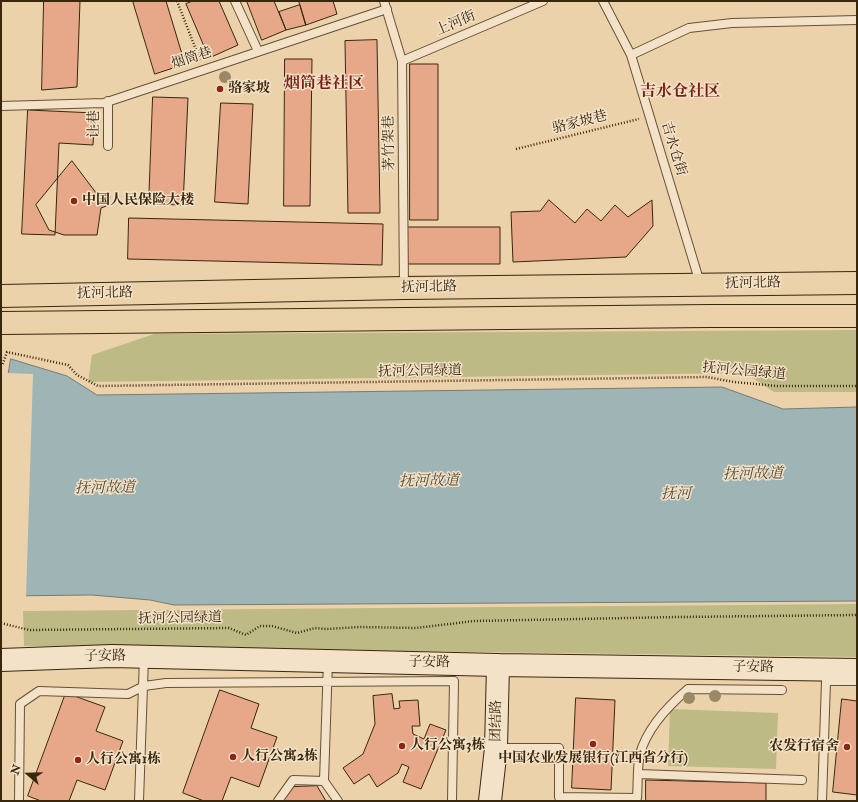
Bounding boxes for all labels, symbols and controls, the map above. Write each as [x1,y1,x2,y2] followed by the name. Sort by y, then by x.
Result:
[433,8,479,40] street label: 上河街
[169,45,215,73] street label: 烟筒巷
[284,75,364,95] district label: 烟筒巷社区
[228,81,270,97] place label: 骆家坡
[640,83,720,103] district label: 吉水仓社区
[215,84,225,94] marker: 骆家坡
[551,108,609,138] street label: 骆家坡巷
[87,110,103,138] street label: 让巷
[381,115,399,171] street label: 茅竹架巷
[657,120,689,178] street label: 吉水仓街
[82,193,194,209] place label: 中国人民保险大楼
[69,196,79,206] marker: 中国人民保险大楼
[725,275,781,293] street label: 抚河北路
[401,279,457,297] street label: 抚河北路
[77,285,133,303] street label: 抚河北路
[701,360,787,384] street label: 抚河公园绿道
[378,363,462,381] street label: 抚河公园绿道
[723,465,783,485] water label: 抚河故道
[399,472,459,492] water label: 抚河故道
[75,479,135,499] water label: 抚河故道
[661,486,691,504] water label: 抚河
[138,610,222,628] street label: 抚河公园绿道
[84,648,126,666] street label: 子安路
[408,654,450,672] street label: 子安路
[732,659,774,677] street label: 子安路
[488,700,506,742] street label: 团结路
[410,738,485,754] place label: 人行公寓3栋
[588,739,598,749] marker: 中国农业发展银行(江西省分行)
[769,739,839,755] place label: 农发行宿舍
[397,741,407,751] marker: 人行公寓3栋
[842,742,852,752] marker: 农发行宿舍
[241,749,318,765] place label: 人行公寓2栋
[498,751,688,767] place label: 中国农业发展银行(江西省分行)
[86,752,161,768] place label: 人行公寓1栋
[228,752,238,762] marker: 人行公寓2栋
[8,754,48,794] north arrow
[73,755,83,765] marker: 人行公寓1栋
[8,763,24,777] text: N

